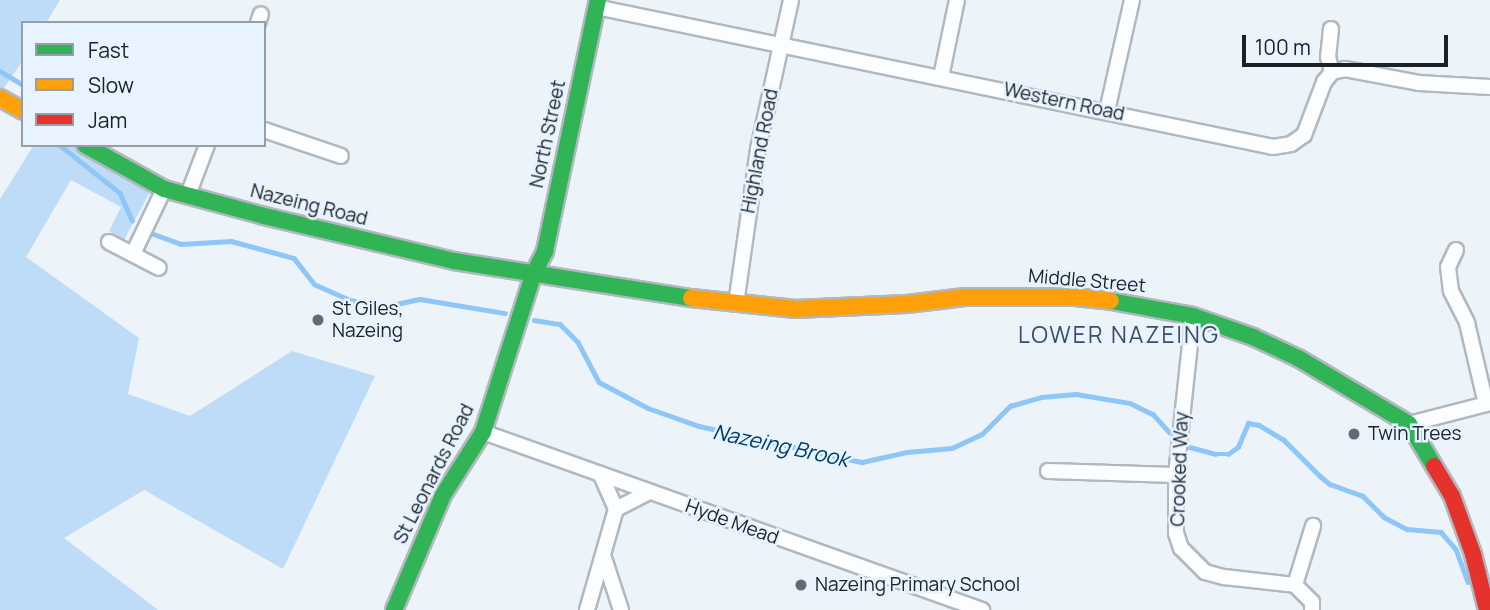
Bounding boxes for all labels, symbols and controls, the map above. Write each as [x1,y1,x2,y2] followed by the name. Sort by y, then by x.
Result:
[21,21,266,147] legend
[1245,21,1452,65] scale bar
[1255,33,1311,61] text: 100 m
[88,36,129,64] text: Fast
[88,71,134,99] text: Slow
[525,78,571,190] street label: North Street
[1001,78,1127,126] street label: Western Road
[737,87,783,215] street label: Highland Road
[88,106,127,134] text: Jam
[248,179,370,231] street label: Nazeing Road
[1027,264,1147,298] street label: Middle Street
[332,298,404,342] place label: St Giles, Nazeing
[310,312,326,328] marker: St Giles, Nazeing
[1020,320,1218,348] district label: LOWER NAZEING
[389,400,479,548] street label: St Leonards Road
[1167,411,1193,527] street label: Crooked Way
[711,418,851,472] water label: Nazeing Brook
[1368,423,1462,445] place label: Twin Trees
[1346,426,1362,442] marker: Twin Trees
[682,495,782,549] street label: Hyde Mead
[815,574,1020,596] place label: Nazeing Primary School
[793,577,809,593] marker: Nazeing Primary School

